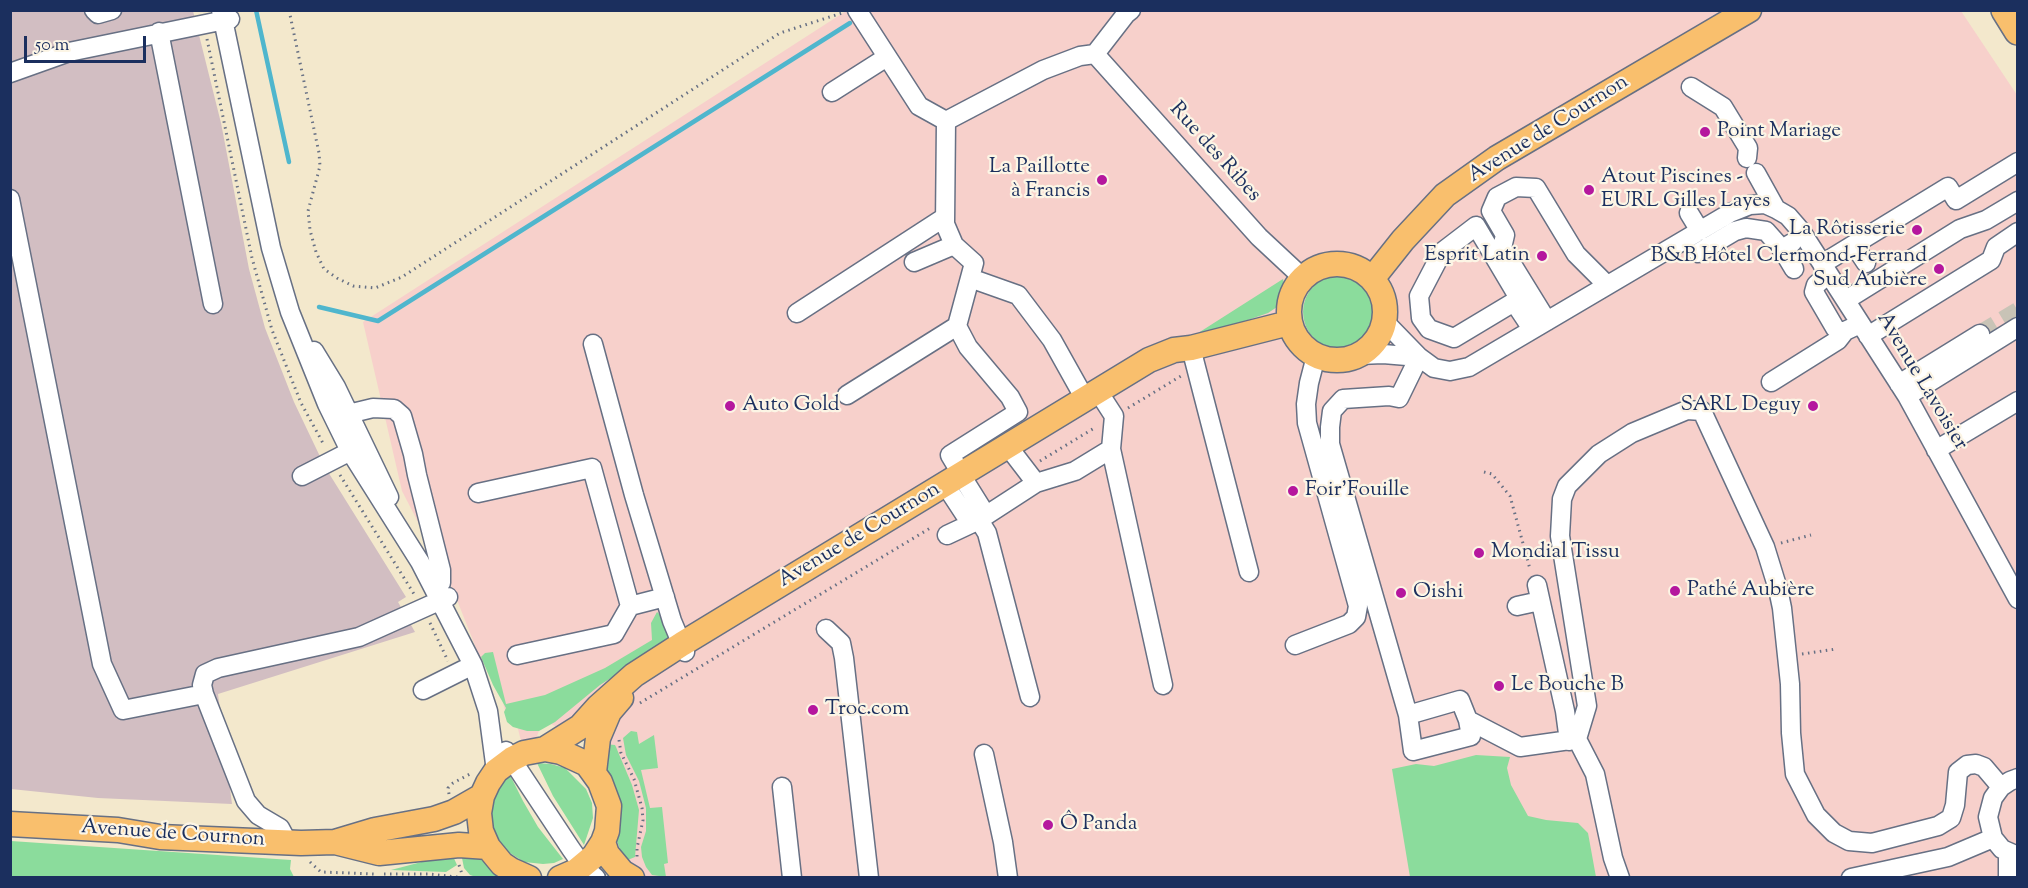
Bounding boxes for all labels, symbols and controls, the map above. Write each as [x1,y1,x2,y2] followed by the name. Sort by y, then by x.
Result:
[27,24,148,62] scale bar
[35,33,69,59] text: 50 m
[1464,70,1634,190] street label: Avenue de Cournon
[1163,98,1265,208] street label: Rue des Ribes
[1717,119,1841,145] place label: Point Mariage
[1698,125,1712,139] marker: Point Mariage
[989,155,1090,205] place label: La Paillotte à Francis
[1601,165,1770,215] place label: Atout Piscines - EURL Gilles Layes
[1095,173,1109,187] marker: La Paillotte à Francis
[1582,183,1596,197] marker: Atout Piscines - EURL Gilles Layes
[1789,217,1905,243] place label: La Rôtisserie
[1910,223,1924,237] marker: La Rôtisserie
[1424,243,1530,269] place label: Esprit Latin
[1650,244,1927,294] place label: B&B Hôtel Clermond-Ferrand Sud Aubière
[1535,249,1549,263] marker: Esprit Latin
[1932,262,1946,276] marker: B&B Hôtel Clermond-Ferrand Sud Aubière
[1870,309,1972,455] street label: Avenue Lavoisier
[742,393,840,419] place label: Auto Gold
[1681,393,1801,419] place label: SARL Deguy
[723,399,737,413] marker: Auto Gold
[1806,399,1820,413] marker: SARL Deguy
[774,478,946,594] street label: Avenue de Cournon
[1305,478,1409,504] place label: Foir'Fouille
[1286,484,1300,498] marker: Foir'Fouille
[1491,540,1620,566] place label: Mondial Tissu
[1472,546,1486,560] marker: Mondial Tissu
[1687,578,1815,604] place label: Pathé Aubière
[1413,580,1463,606] place label: Oishi
[1668,584,1682,598] marker: Pathé Aubière
[1394,586,1408,600] marker: Oishi
[1511,673,1624,699] place label: Le Bouche B
[1492,679,1506,693] marker: Le Bouche B
[825,697,909,723] place label: Troc.com
[806,703,820,717] marker: Troc.com
[1060,812,1137,838] place label: Ô Panda
[80,816,266,854] street label: Avenue de Cournon
[1041,818,1055,832] marker: Ô Panda

